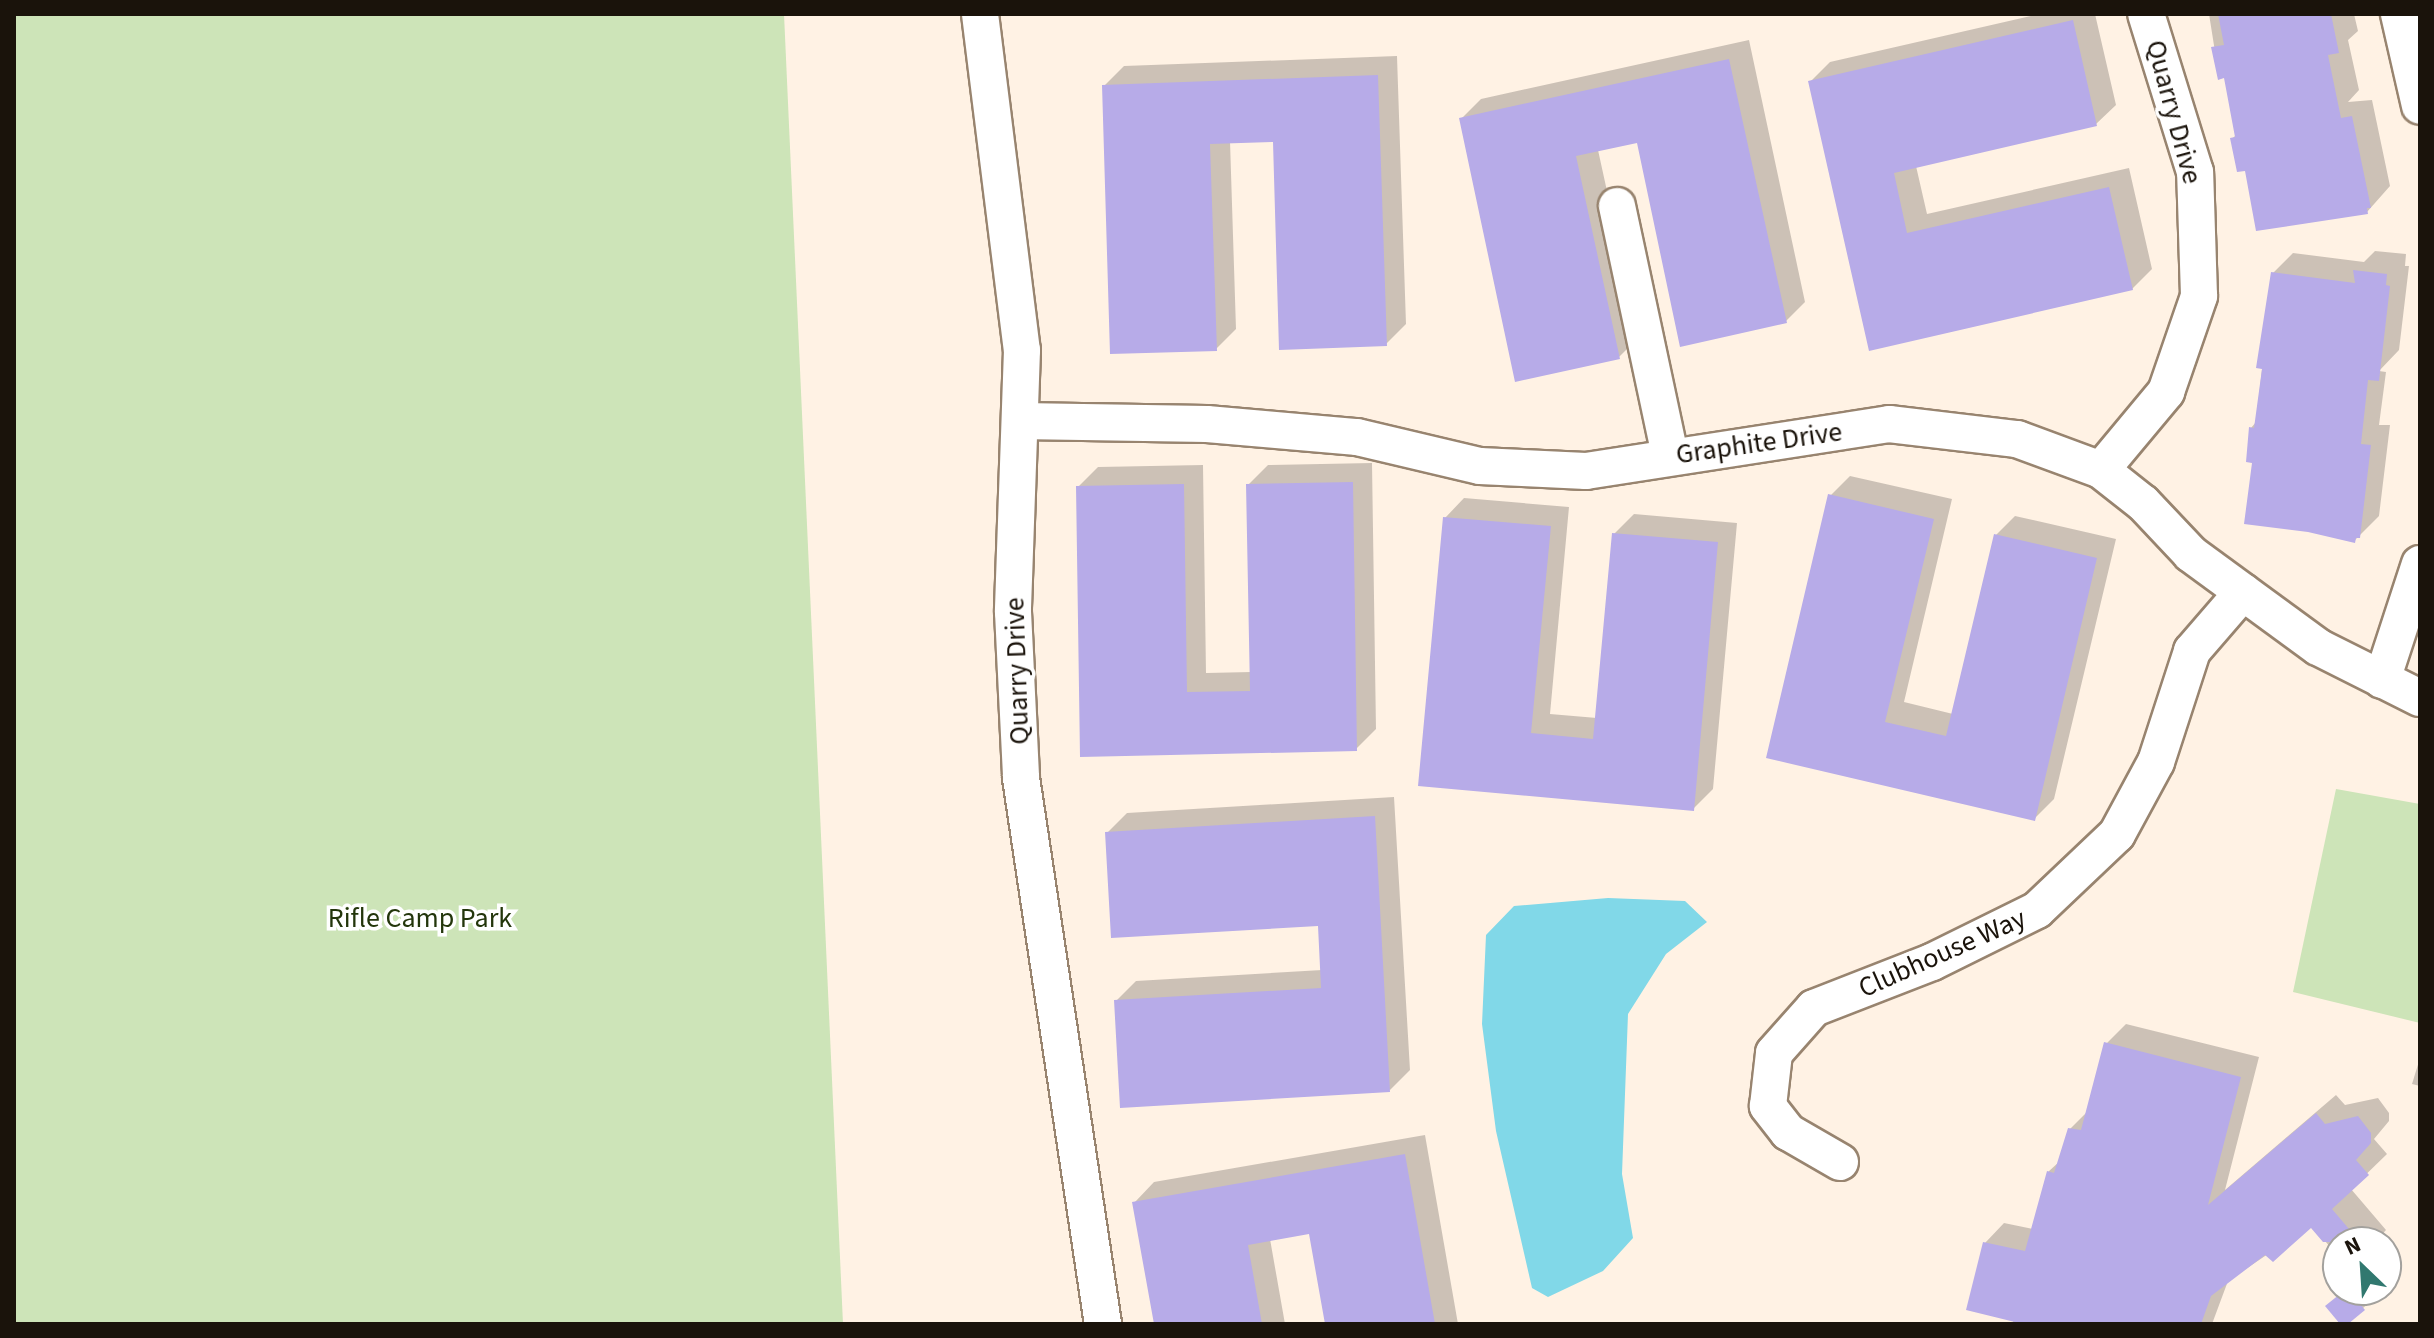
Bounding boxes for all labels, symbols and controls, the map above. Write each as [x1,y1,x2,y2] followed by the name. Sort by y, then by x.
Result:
[2139,36,2209,188] street label: Quarry Drive
[1674,415,1844,471] street label: Graphite Drive
[998,597,1036,745] street label: Quarry Drive
[328,901,512,935] park label: Rifle Camp Park
[1853,901,2031,1005] street label: Clubhouse Way
[2322,1226,2402,1306] north arrow
[2339,1228,2366,1264] text: N

